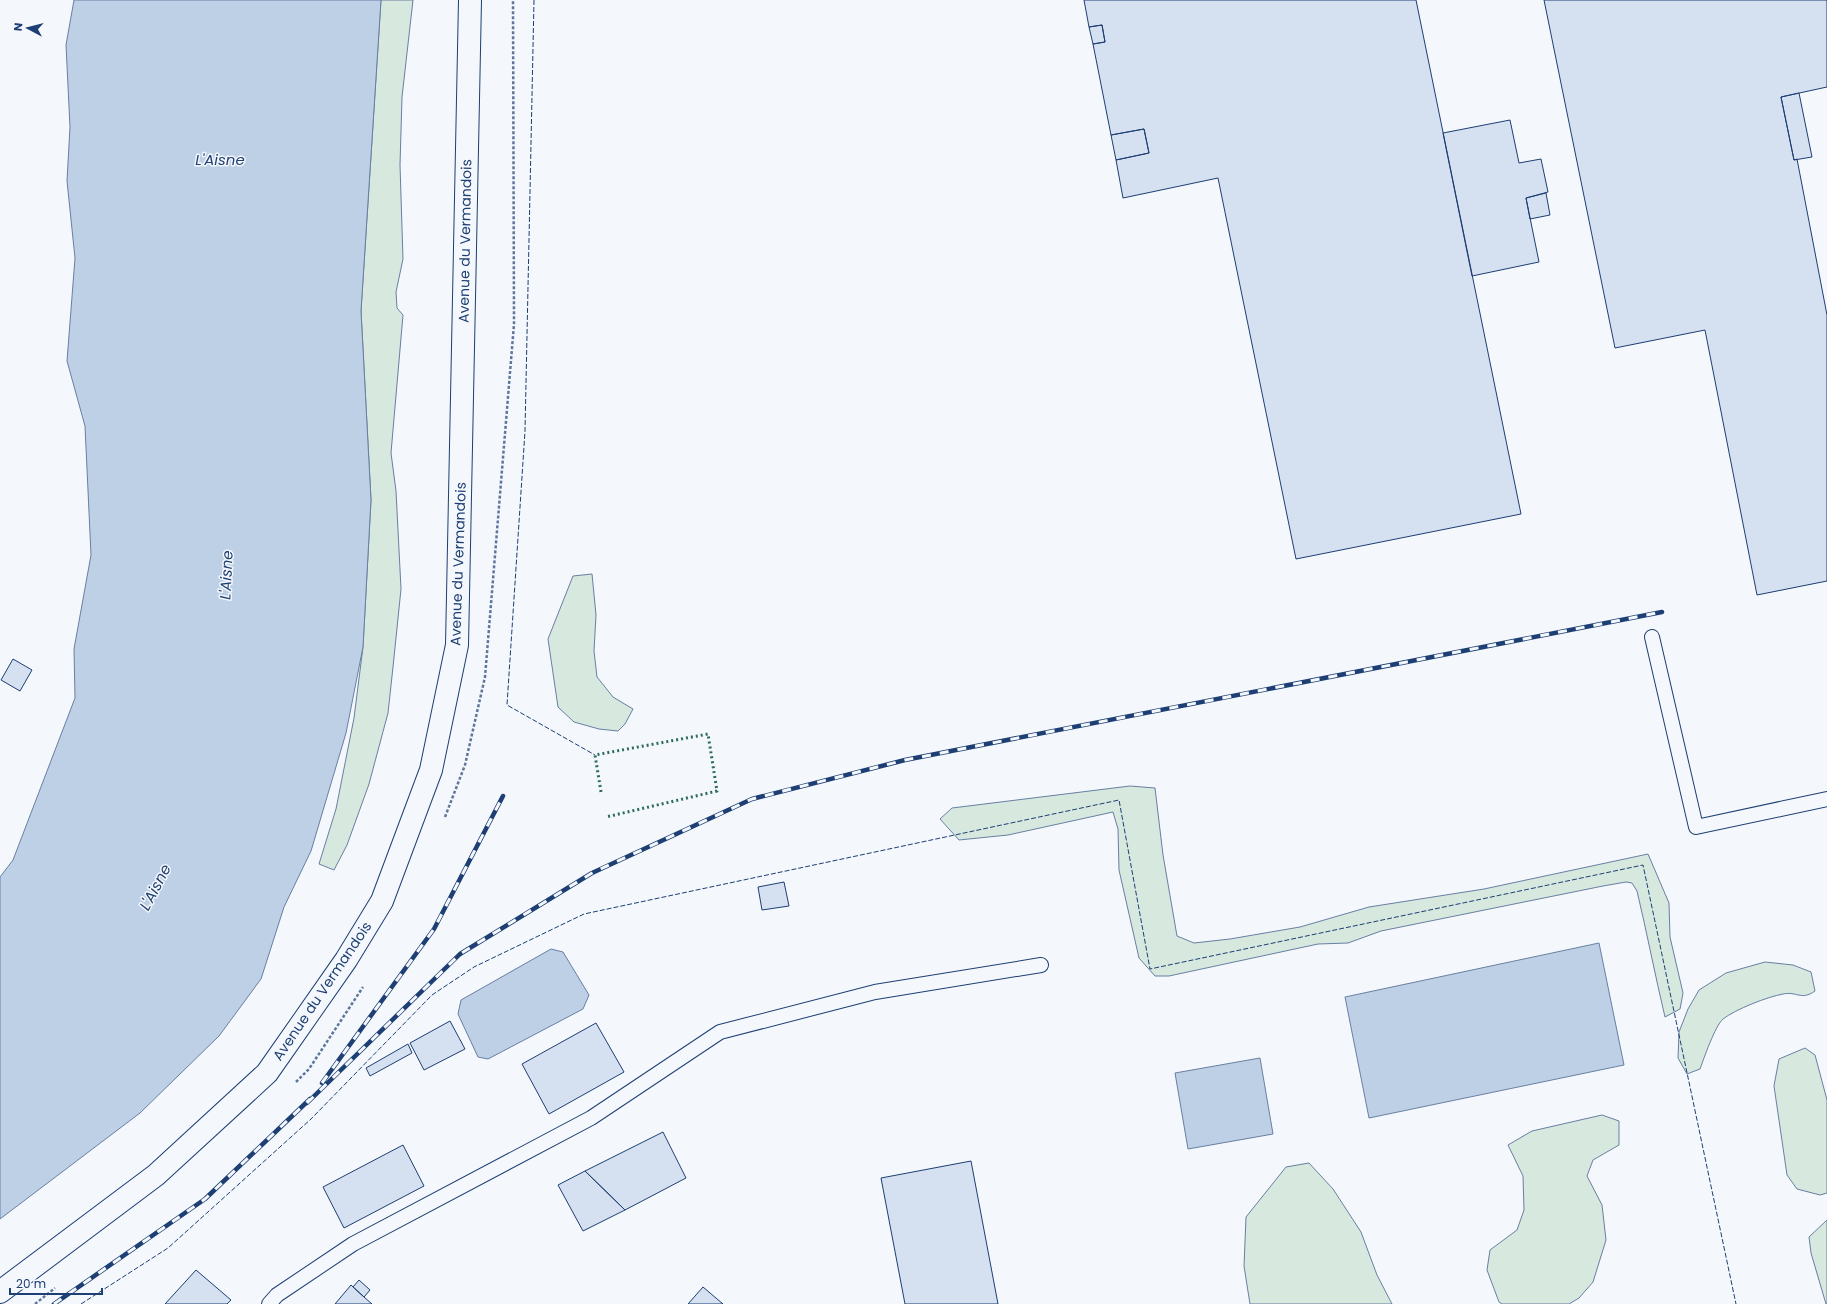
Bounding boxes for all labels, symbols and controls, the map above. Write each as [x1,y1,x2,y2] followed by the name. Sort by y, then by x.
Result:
[8,8,48,48] north arrow
[10,22,27,32] text: N
[195,149,245,170] water label: L'Aisne
[454,159,476,323] street label: Avenue du Vermandois
[445,482,471,646] street label: Avenue du Vermandois
[214,550,238,600] water label: L'Aisne
[134,860,176,914] water label: L'Aisne
[268,917,376,1065] street label: Avenue du Vermandois
[10,1270,102,1296] scale bar
[16,1275,46,1292] text: 20 m

